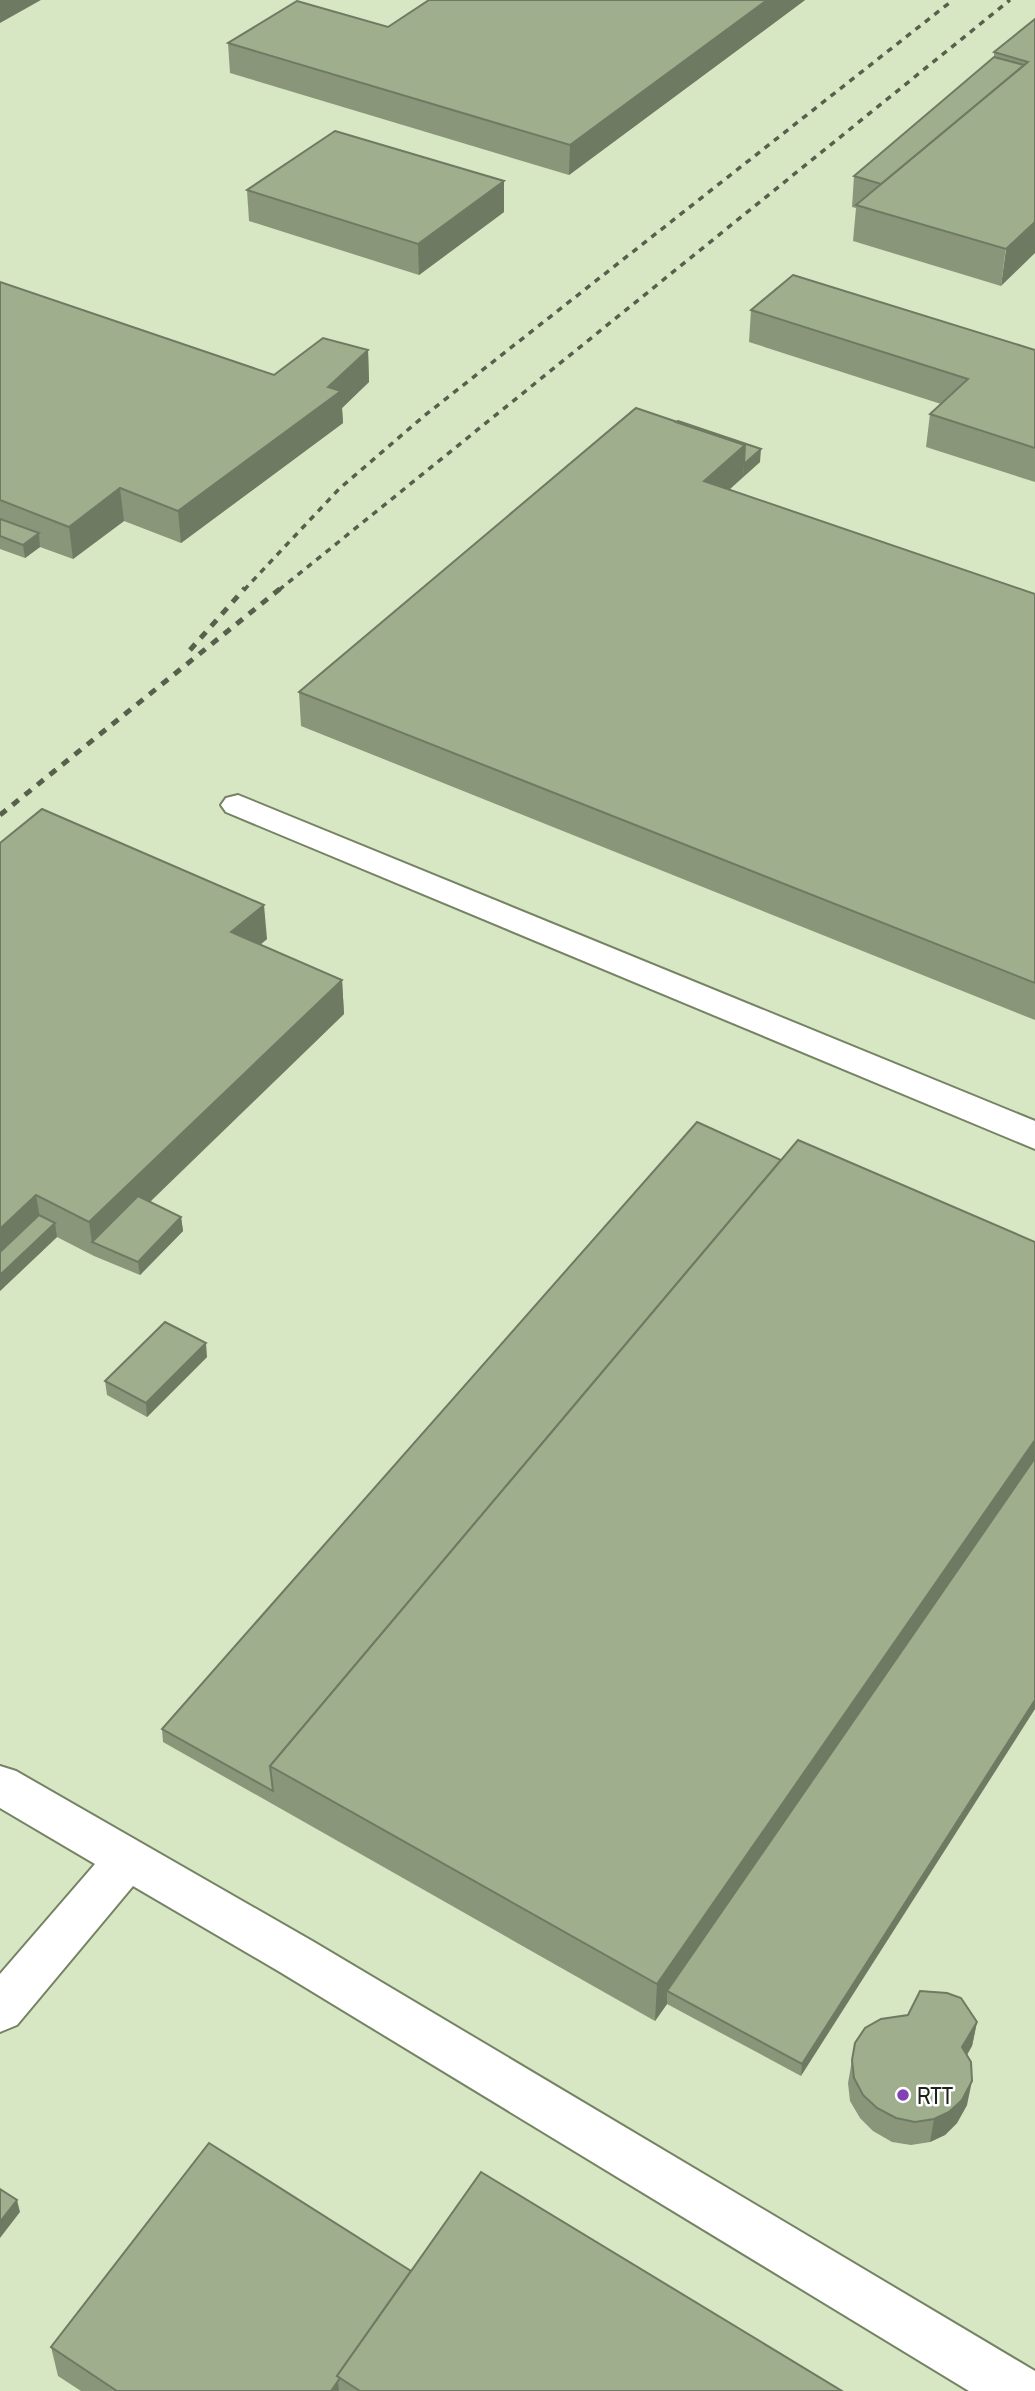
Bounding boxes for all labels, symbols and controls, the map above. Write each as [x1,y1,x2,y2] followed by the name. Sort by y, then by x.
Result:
[917,2080,954,2111] place label: RTT
[895,2087,911,2103] marker: RTT

